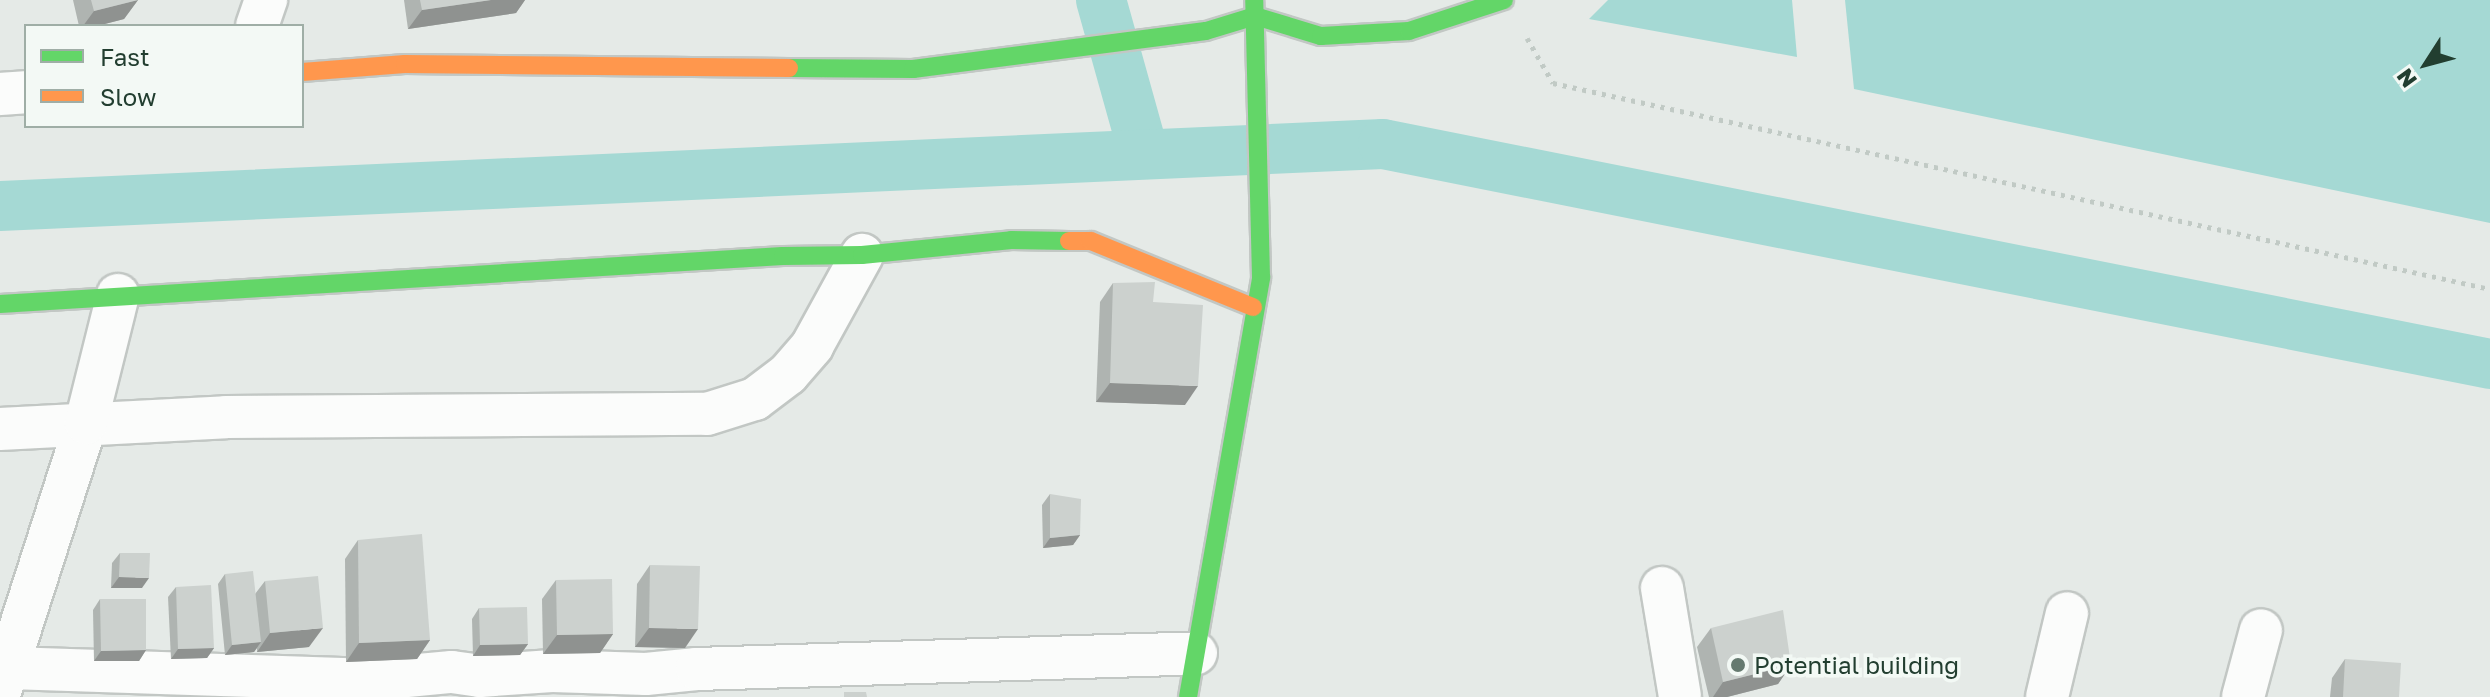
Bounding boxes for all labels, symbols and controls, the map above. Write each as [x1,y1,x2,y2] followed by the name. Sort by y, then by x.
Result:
[24,24,304,128] legend
[2386,24,2466,104] north arrow
[100,42,150,71] text: Fast
[2390,64,2422,93] text: N
[100,82,156,111] text: Slow
[1754,651,1959,679] place label: Potential building
[1729,656,1747,674] marker: Potential building

